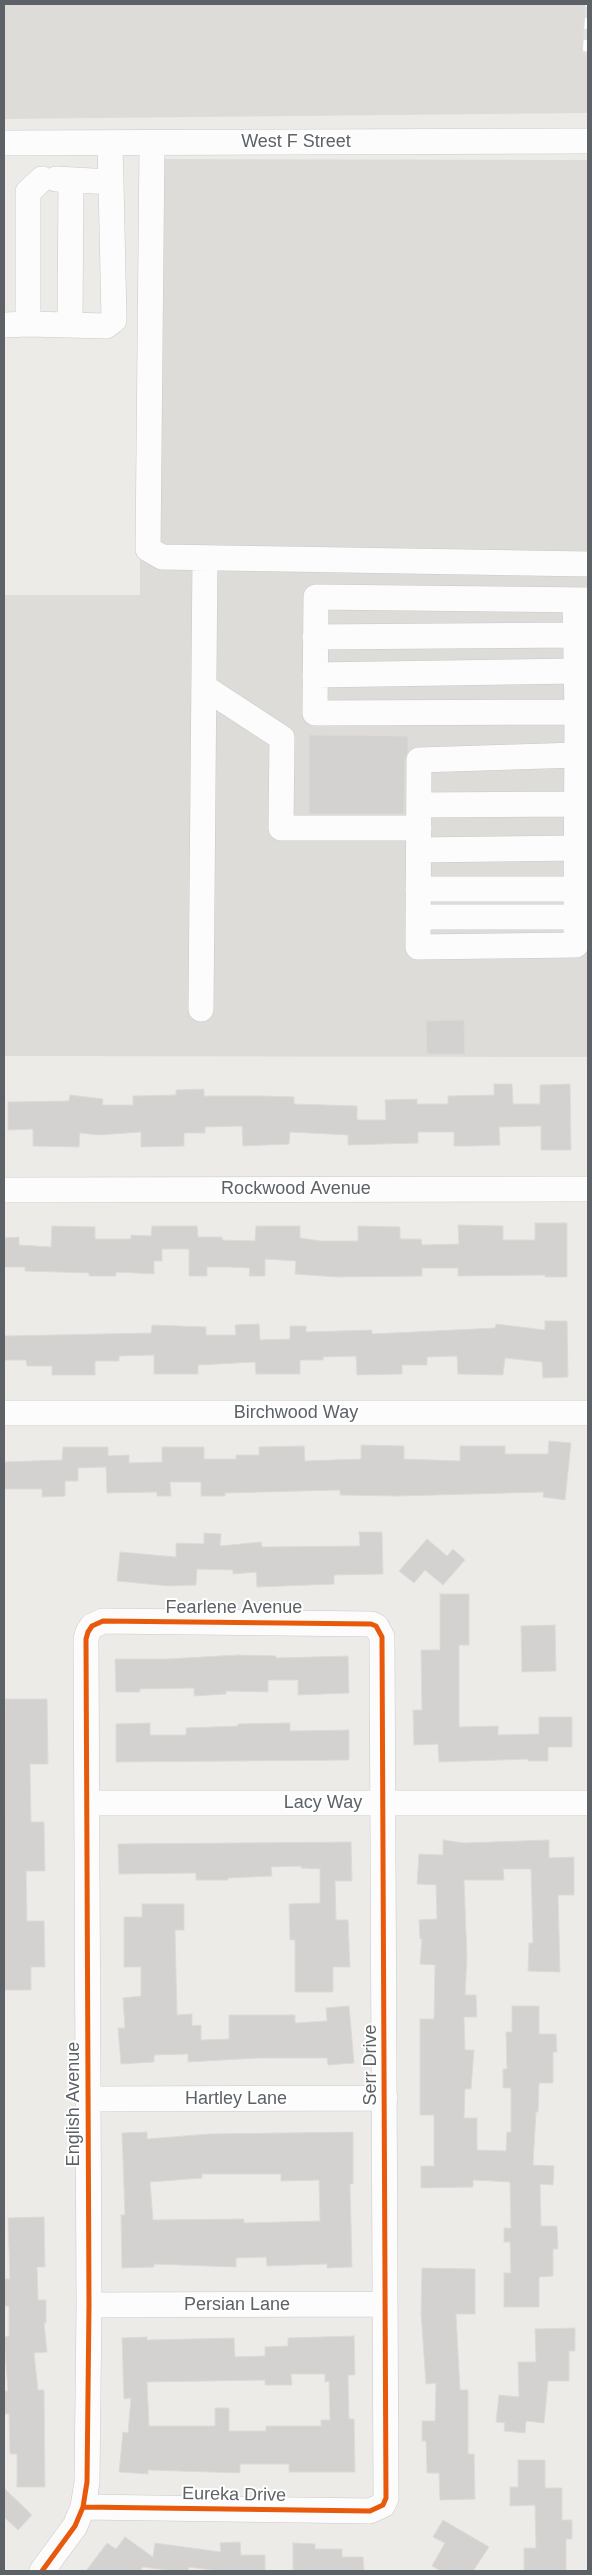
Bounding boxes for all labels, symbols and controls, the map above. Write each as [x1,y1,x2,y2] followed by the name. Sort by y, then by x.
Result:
[241,131,351,153] street label: West F Street
[221,1178,371,1200] street label: Rockwood Avenue
[234,1402,358,1424] street label: Birchwood Way
[166,1597,302,1619] street label: Fearlene Avenue
[284,1792,362,1814] street label: Lacy Way
[360,2024,382,2106] street label: Serr Drive
[63,2042,85,2166] street label: English Avenue
[185,2088,287,2110] street label: Hartley Lane
[184,2294,290,2316] street label: Persian Lane
[182,2483,286,2507] street label: Eureka Drive

